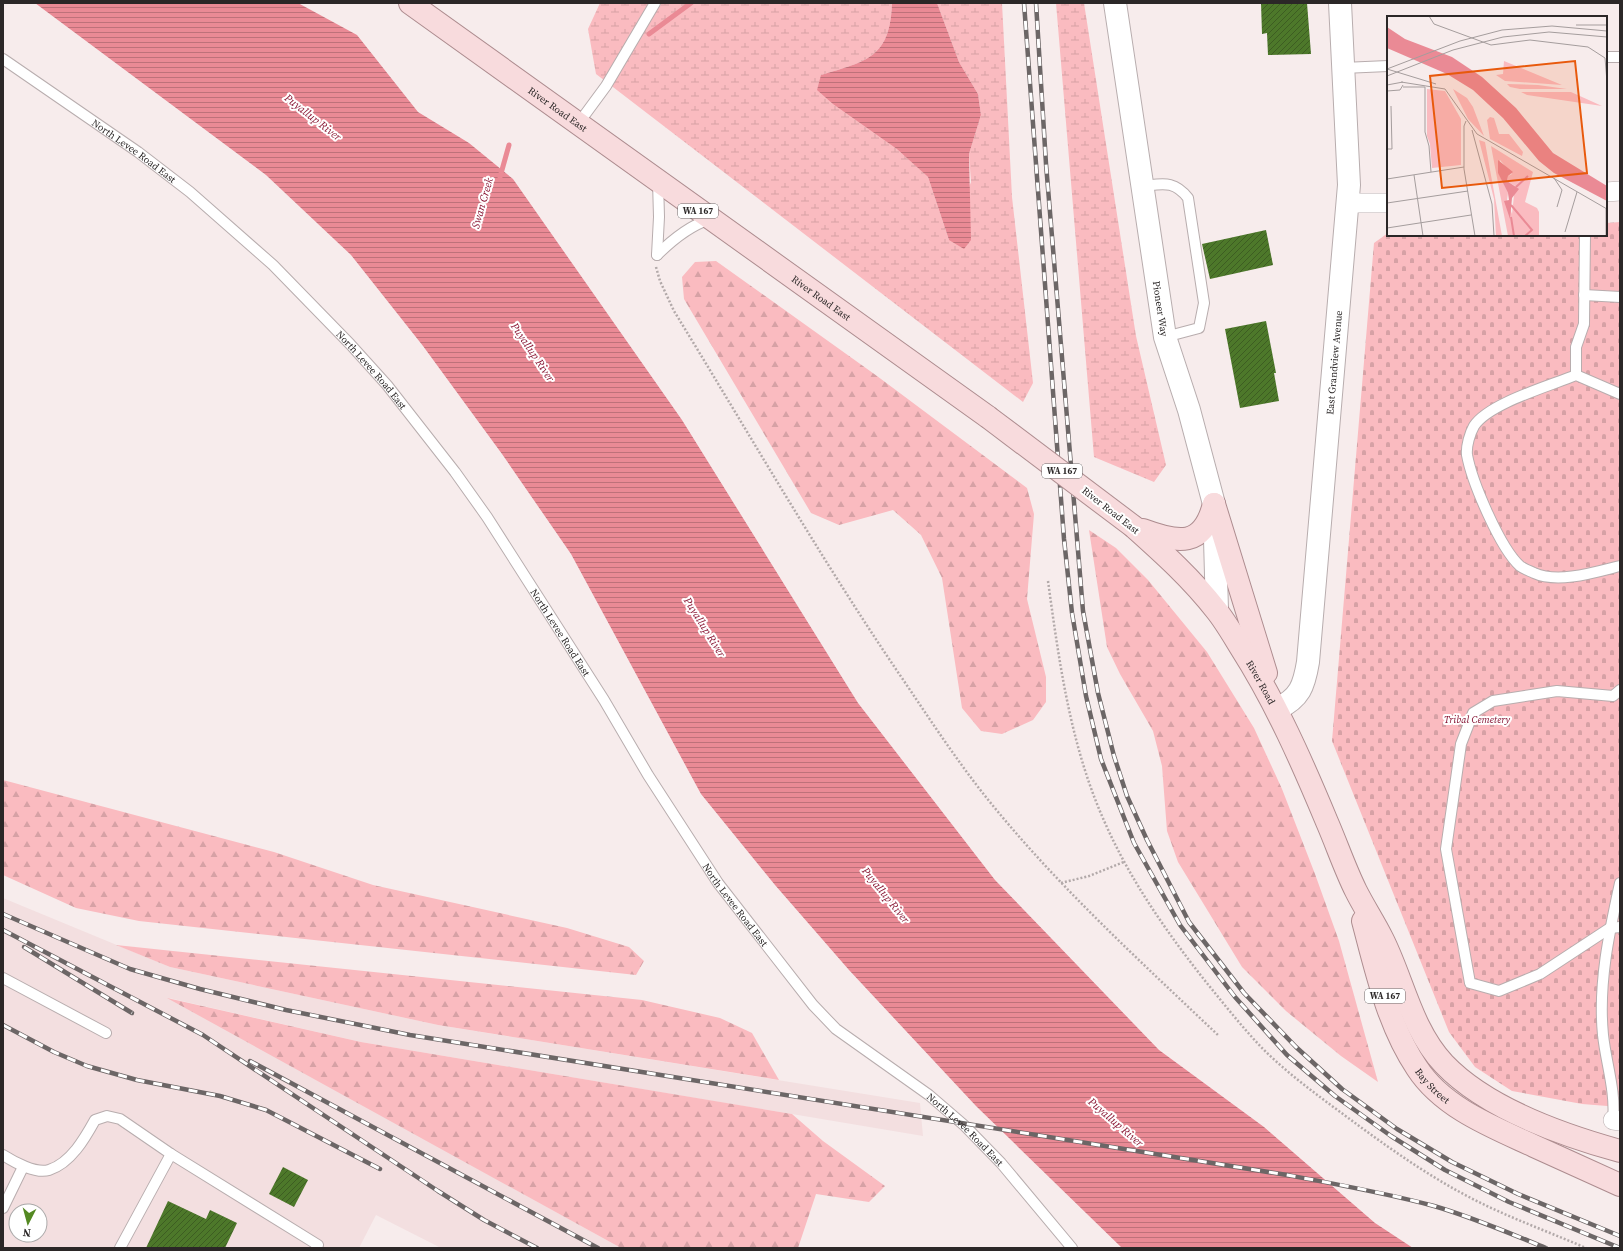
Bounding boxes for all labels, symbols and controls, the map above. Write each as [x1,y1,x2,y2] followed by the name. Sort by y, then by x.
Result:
[1387,16,1607,236] inset map
[526,84,590,135] street label: River Road East
[280,90,345,145] water label: Puyallup River
[89,116,179,186] street label: North Levee Road East
[468,175,497,230] water label: Swan Creek
[678,204,718,218] road number: WA 167
[789,272,854,324] street label: River Road East
[1150,280,1171,338] street label: Pioneer Way
[1323,310,1345,415] street label: East Grandview Avenue
[507,319,558,385] water label: Puyallup River
[333,328,410,413] street label: North Levee Road East
[1042,464,1082,478] road number: WA 167
[1079,484,1143,537] street label: River Road East
[528,586,593,679] street label: North Levee Road East
[680,594,729,661] water label: Puyallup River
[1243,658,1278,707] street label: River Road
[1444,713,1510,726] park label: Tribal Cemetery
[700,861,771,950] street label: North Levee Road East
[858,863,913,927] water label: Puyallup River
[1365,989,1405,1003] road number: WA 167
[1412,1066,1453,1107] street label: Bay Street
[924,1090,1007,1169] street label: North Levee Road East
[1084,1094,1147,1151] water label: Puyallup River
[8,1203,48,1243] north arrow
[22,1225,32,1240] text: N

